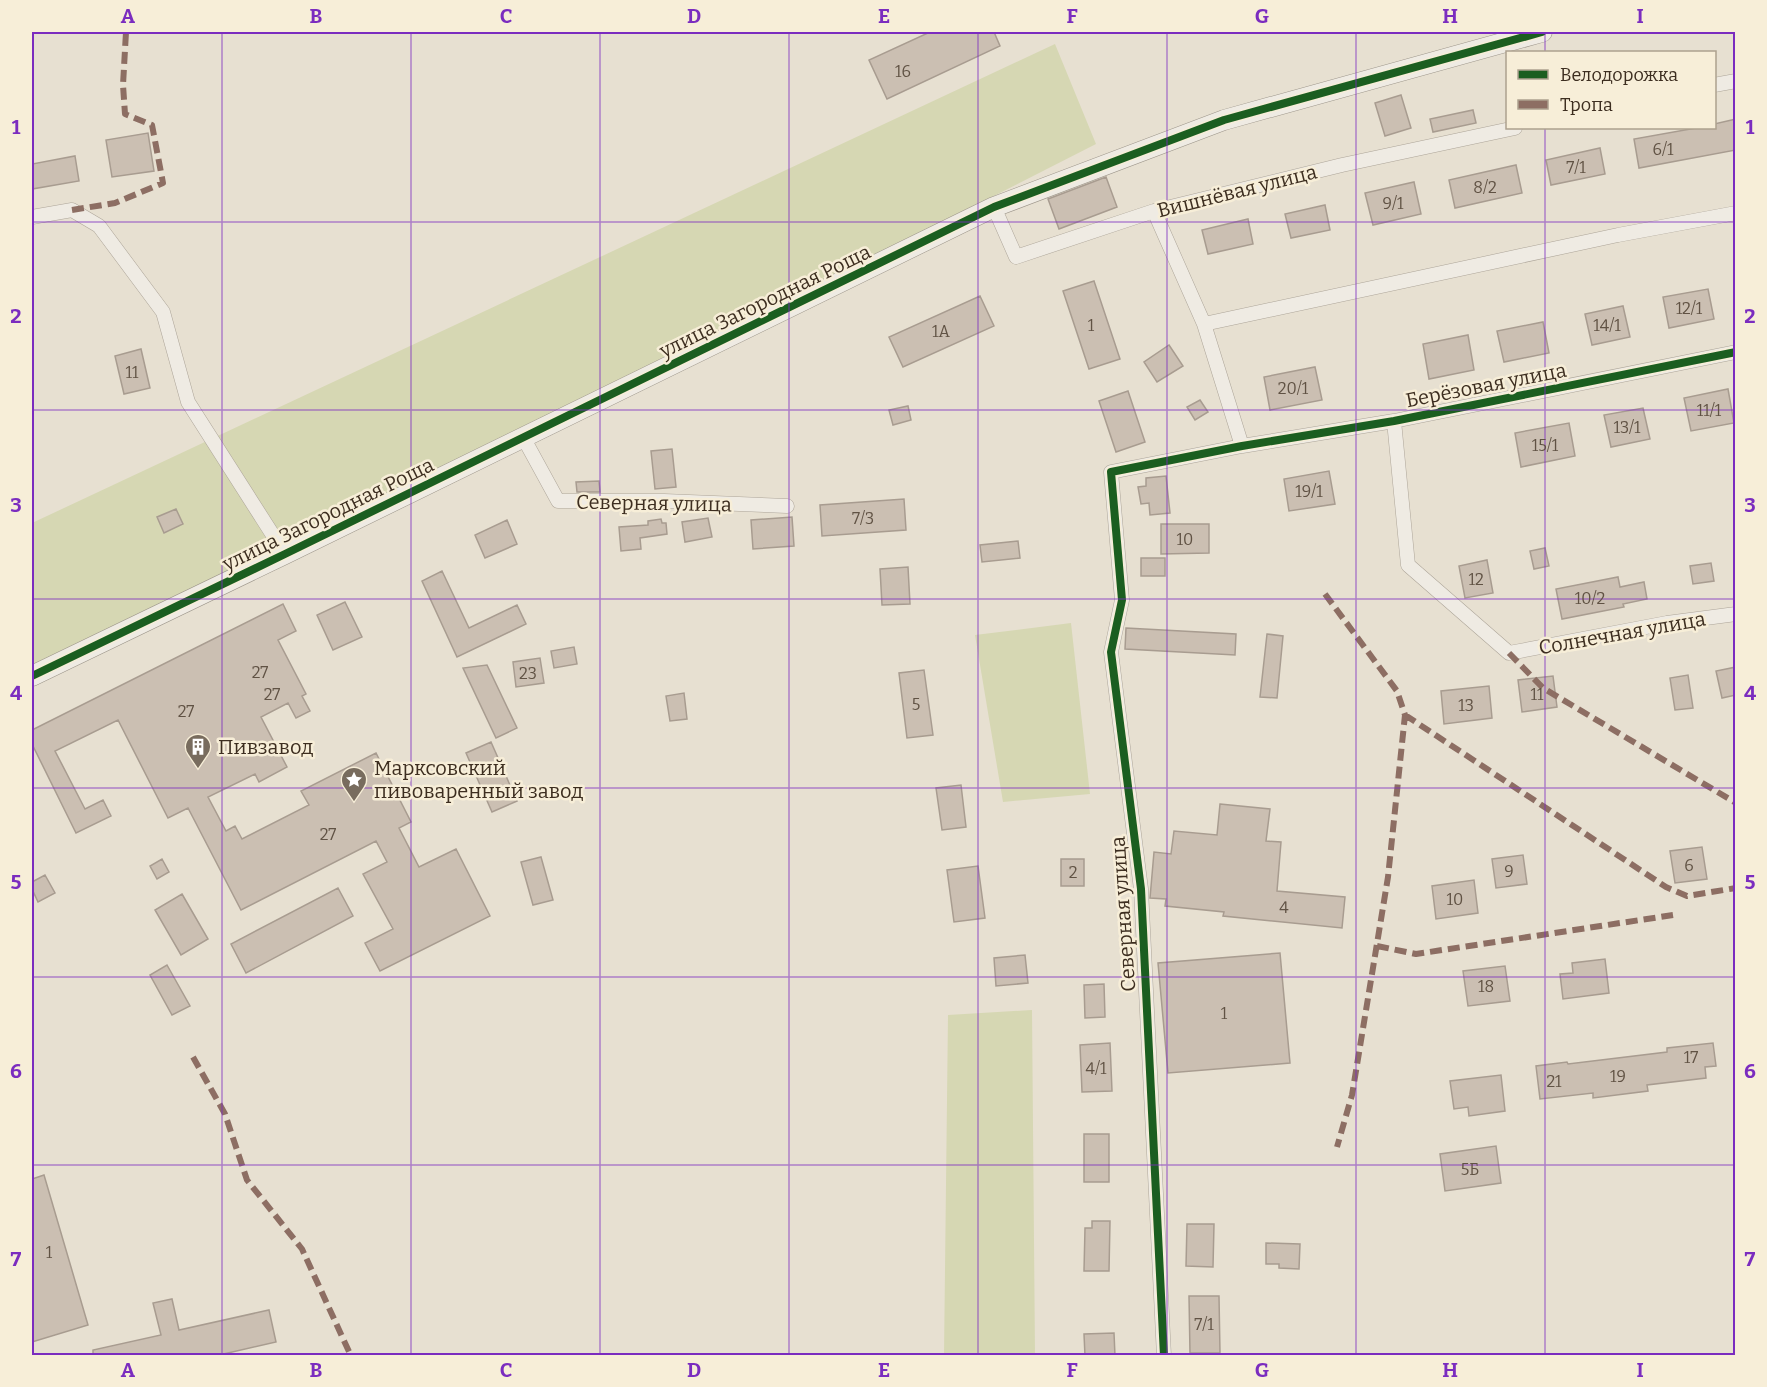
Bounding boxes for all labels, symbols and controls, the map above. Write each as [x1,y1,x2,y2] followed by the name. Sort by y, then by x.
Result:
[121,4,136,28] text: A
[310,4,323,28] text: B
[500,4,512,28] text: C
[687,4,701,28] text: D
[878,4,890,28] text: E
[1066,4,1078,28] text: F
[1255,4,1269,28] text: G
[1442,4,1458,28] text: H
[1636,4,1644,28] text: I
[1506,51,1716,129] legend
[895,62,911,81] house number: 16
[1560,64,1678,86] text: Велодорожка
[1560,94,1613,116] text: Тропа
[12,115,21,139] text: 1
[1746,115,1755,139] text: 1
[1653,140,1674,159] house number: 6/1
[1566,158,1586,177] house number: 7/1
[1155,160,1319,222] street label: Вишнёвая улица
[1473,178,1497,197] house number: 8/2
[1383,194,1404,213] house number: 9/1
[655,239,875,363] street label: улица Загородная Роща
[1676,299,1703,318] house number: 12/1
[10,304,22,328] text: 2
[1744,304,1756,328] text: 2
[1088,316,1095,335] house number: 1
[1593,316,1621,335] house number: 14/1
[932,322,951,341] house number: 1А
[1404,358,1568,412] street label: Берёзовая улица
[126,363,139,382] house number: 11
[1278,379,1309,398] house number: 20/1
[1697,401,1722,420] house number: 11/1
[1613,418,1641,437] house number: 13/1
[1532,436,1559,455] house number: 15/1
[218,452,438,576] street label: улица Загородная Роща
[1295,482,1323,501] house number: 19/1
[576,490,732,516] street label: Северная улица
[10,493,22,517] text: 3
[1744,493,1756,517] text: 3
[852,509,874,528] house number: 7/3
[1177,530,1193,549] house number: 10
[1468,570,1484,589] house number: 12
[1575,589,1605,608] house number: 10/2
[1537,606,1707,659] street label: Солнечная улица
[252,663,268,682] house number: 27
[519,664,537,683] house number: 23
[10,681,22,705] text: 4
[1744,681,1756,705] text: 4
[264,685,280,704] house number: 27
[1531,685,1544,704] house number: 11
[912,695,920,714] house number: 5
[1458,696,1474,715] house number: 13
[178,702,194,721] house number: 27
[183,732,213,770] building icon: Пивзавод
[218,735,313,759] place label: Пивзавод
[374,756,583,803] place label: Марксовский пивоваренный завод
[339,765,369,803] place icon: Марксовский пивоваренный завод
[320,825,336,844] house number: 27
[1106,835,1140,992] street label: Северная улица
[1684,856,1694,875] house number: 6
[1504,862,1514,881] house number: 9
[1069,863,1077,882] house number: 2
[11,870,22,894] text: 5
[1745,870,1756,894] text: 5
[1447,890,1463,909] house number: 10
[1279,898,1289,917] house number: 4
[1478,977,1494,996] house number: 18
[1221,1004,1228,1023] house number: 1
[1684,1048,1698,1067] house number: 17
[10,1059,22,1083] text: 6
[1086,1059,1107,1078] house number: 4/1
[1744,1059,1756,1083] text: 6
[1610,1067,1626,1086] house number: 19
[1546,1072,1562,1091] house number: 21
[1461,1160,1479,1179] house number: 5Б
[46,1243,53,1262] house number: 1
[11,1247,22,1271] text: 7
[1745,1247,1756,1271] text: 7
[1194,1315,1214,1334] house number: 7/1
[121,1358,136,1382] text: A
[310,1358,323,1382] text: B
[500,1358,512,1382] text: C
[687,1358,701,1382] text: D
[878,1358,890,1382] text: E
[1066,1358,1078,1382] text: F
[1255,1358,1269,1382] text: G
[1442,1358,1458,1382] text: H
[1636,1358,1644,1382] text: I

